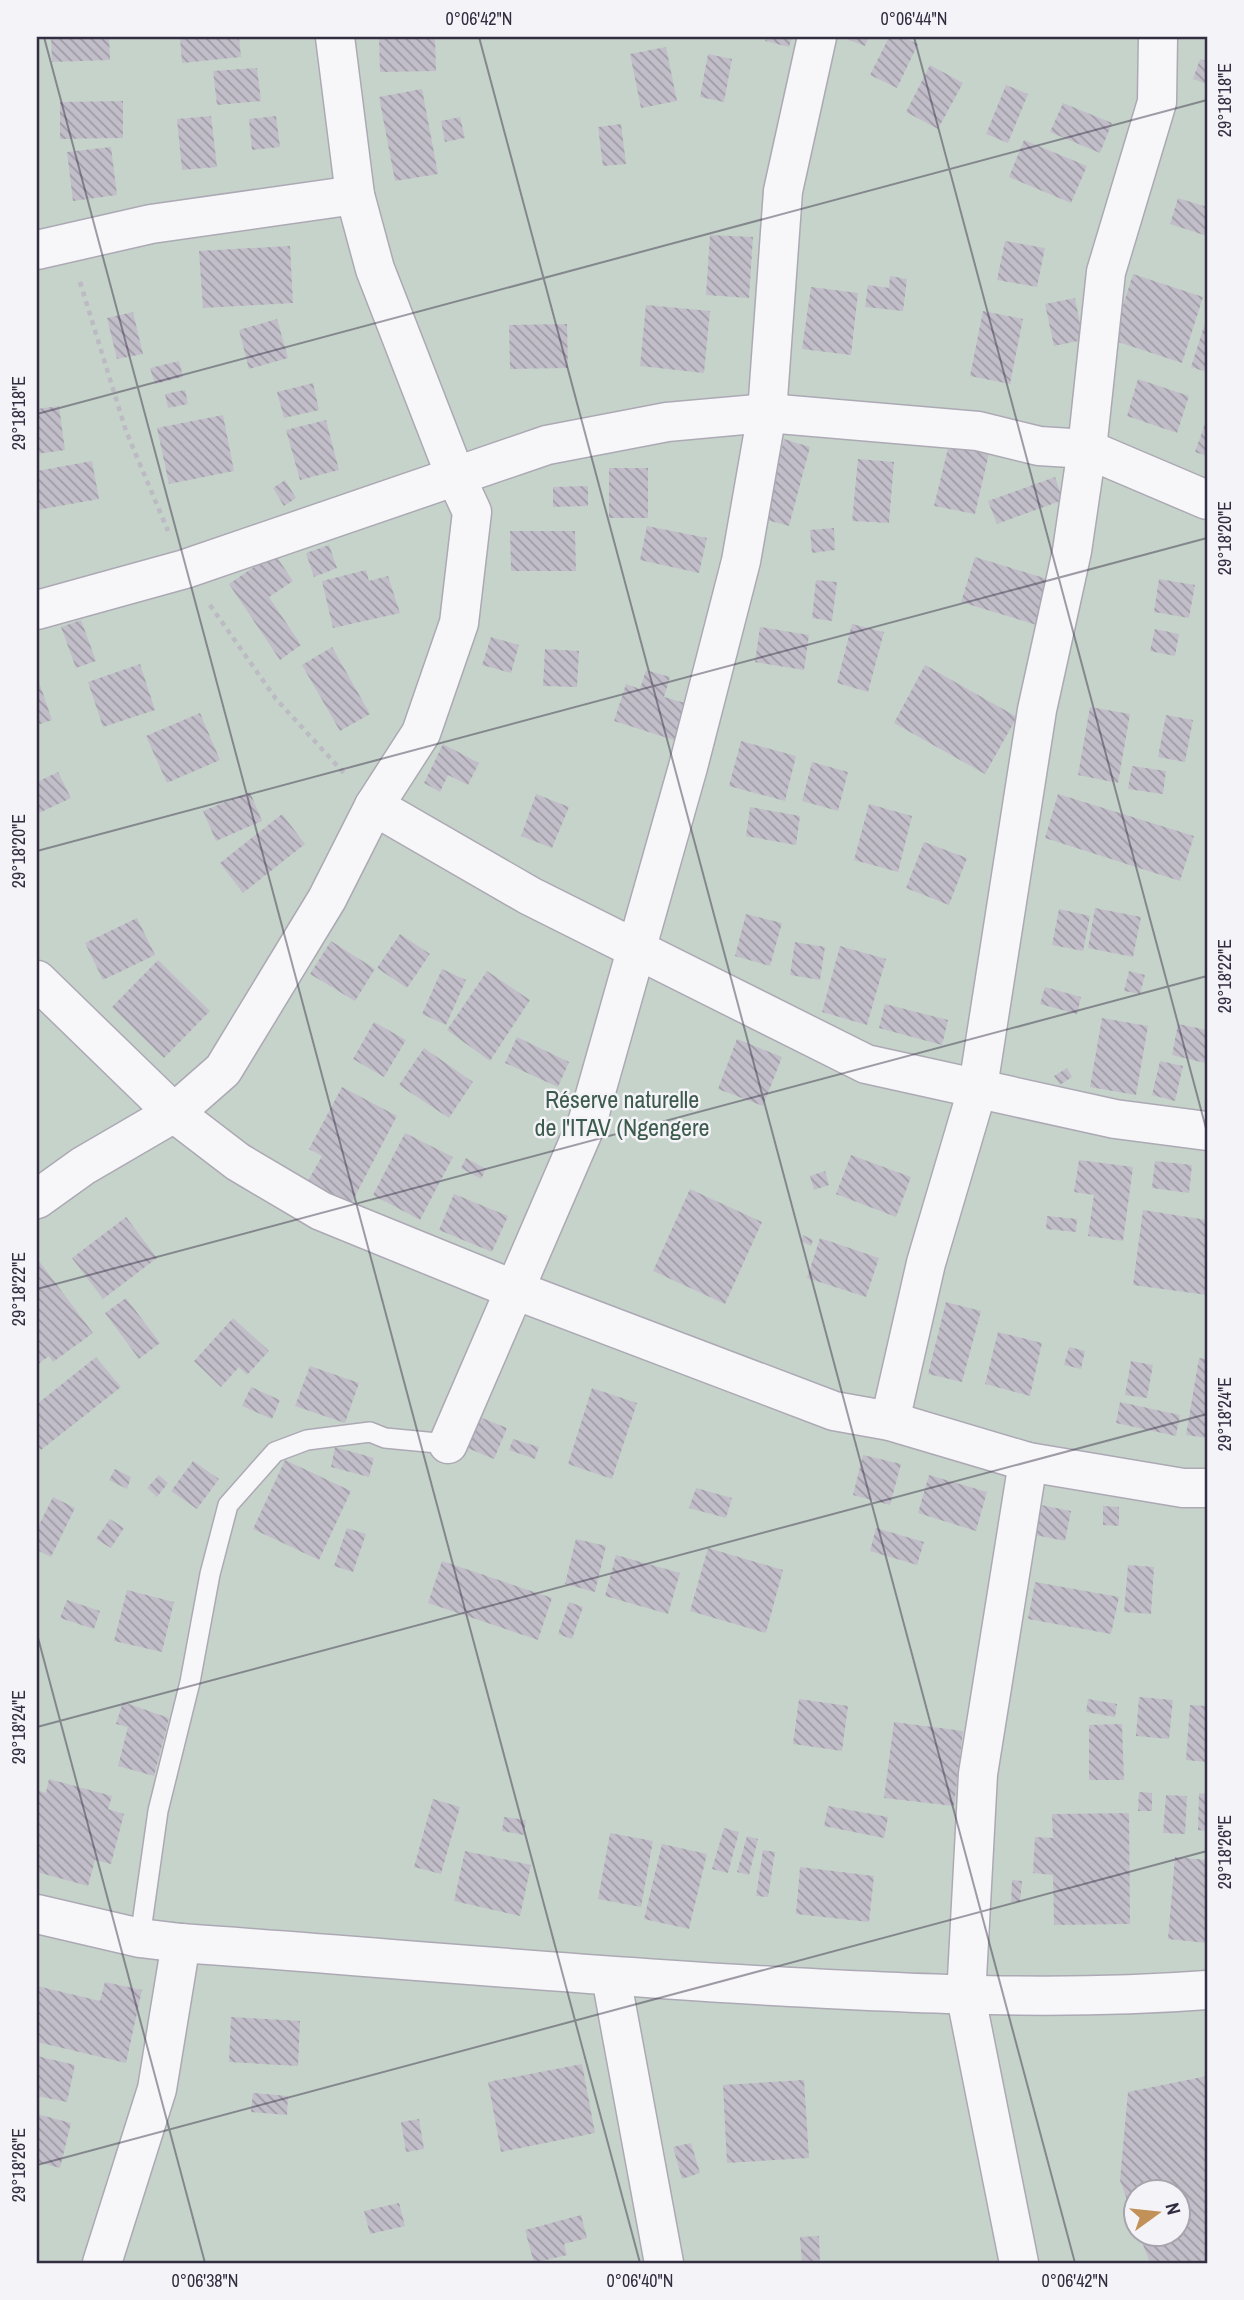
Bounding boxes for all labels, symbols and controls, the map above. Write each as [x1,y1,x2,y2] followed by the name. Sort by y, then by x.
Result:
[446,6,512,31] text: 0°06'42"N
[881,6,947,31] text: 0°06'44"N
[1212,63,1237,137] text: 29°18'18"E
[6,376,31,450] text: 29°18'18"E
[1212,501,1237,575] text: 29°18'20"E
[6,814,31,888] text: 29°18'20"E
[1212,939,1237,1013] text: 29°18'22"E
[535,1083,709,1143] park label: Réserve naturelle de l'ITAV (Ngengere
[6,1252,31,1326] text: 29°18'22"E
[1212,1377,1237,1451] text: 29°18'24"E
[6,1690,31,1764] text: 29°18'24"E
[1212,1815,1237,1889] text: 29°18'26"E
[6,2128,31,2202] text: 29°18'26"E
[1122,2178,1192,2248] north arrow
[1159,2200,1187,2217] text: N
[172,2268,238,2293] text: 0°06'38"N
[607,2268,673,2293] text: 0°06'40"N
[1042,2268,1108,2293] text: 0°06'42"N

